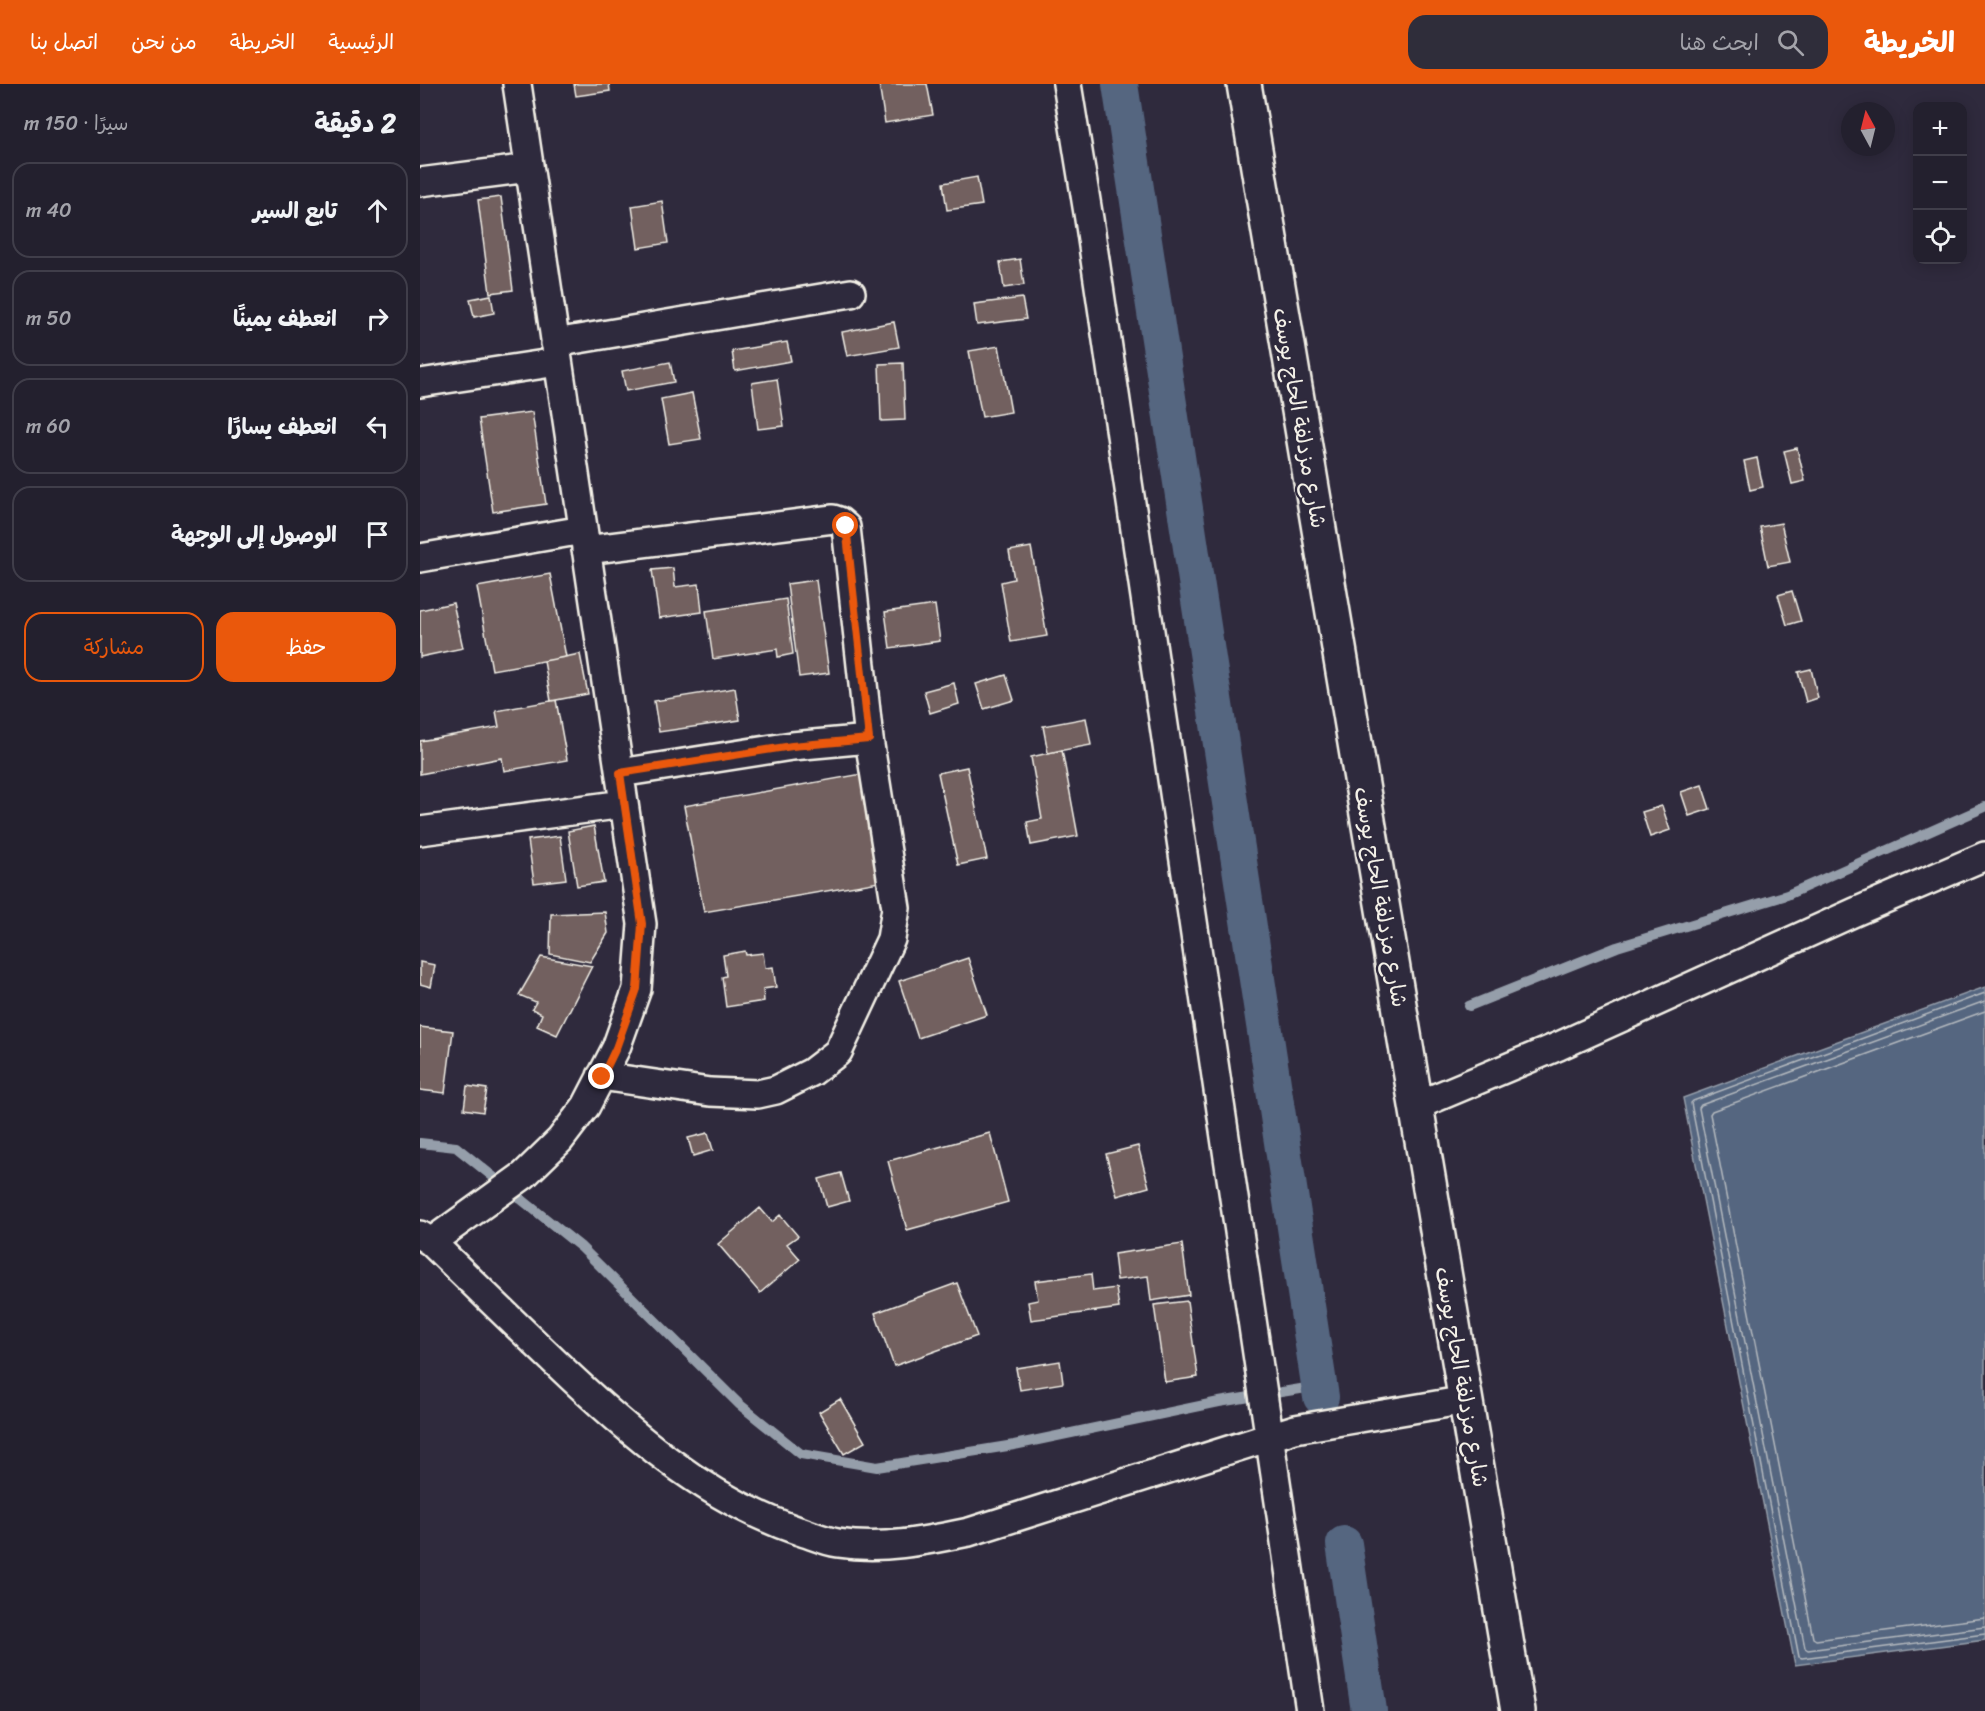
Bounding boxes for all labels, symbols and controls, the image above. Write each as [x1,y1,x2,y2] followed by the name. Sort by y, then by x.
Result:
[1408,15,1828,69] search box
[1864,18,1955,67] text: الخريطة
[30,23,98,61] text: اتصل بنا
[131,23,197,61] text: من نحن
[230,23,295,61] text: الخريطة
[328,23,394,61] text: الرئيسية
[1680,23,1759,62] text: ابحث هنا
[1774,26,1807,59] icon: search
[314,100,396,146] text: 2 دقيقة
[1841,102,1895,156] north arrow
[1913,102,1967,264] map controls
[1913,102,1967,156] button: +
[24,106,129,141] text: سيرًا · 150 m
[1913,156,1967,210] button: −
[253,191,337,230] text: تابع السير
[26,193,72,228] text: 40 m
[361,194,394,227] icon: ahead
[1913,210,1967,264] button: locate
[233,299,337,338] text: انعطف يمينًا
[26,301,71,336] text: 50 m
[361,302,394,335] icon: right
[1261,305,1339,531] street label: شارع مزدلفة الحاج يوسف
[227,407,337,446] text: انعطف يسارًا
[26,409,71,444] text: 60 m
[361,410,394,443] icon: left
[832,512,858,538] route start
[171,515,337,554] text: الوصول إلى الوجهة
[361,518,394,551] icon: arrive
[24,612,204,682] button: مشاركة
[216,612,396,682] button: حفظ
[1342,784,1420,1010] street label: شارع مزدلفة الحاج يوسف
[588,1063,614,1089] route end
[1423,1264,1501,1490] street label: شارع مزدلفة الحاج يوسف

